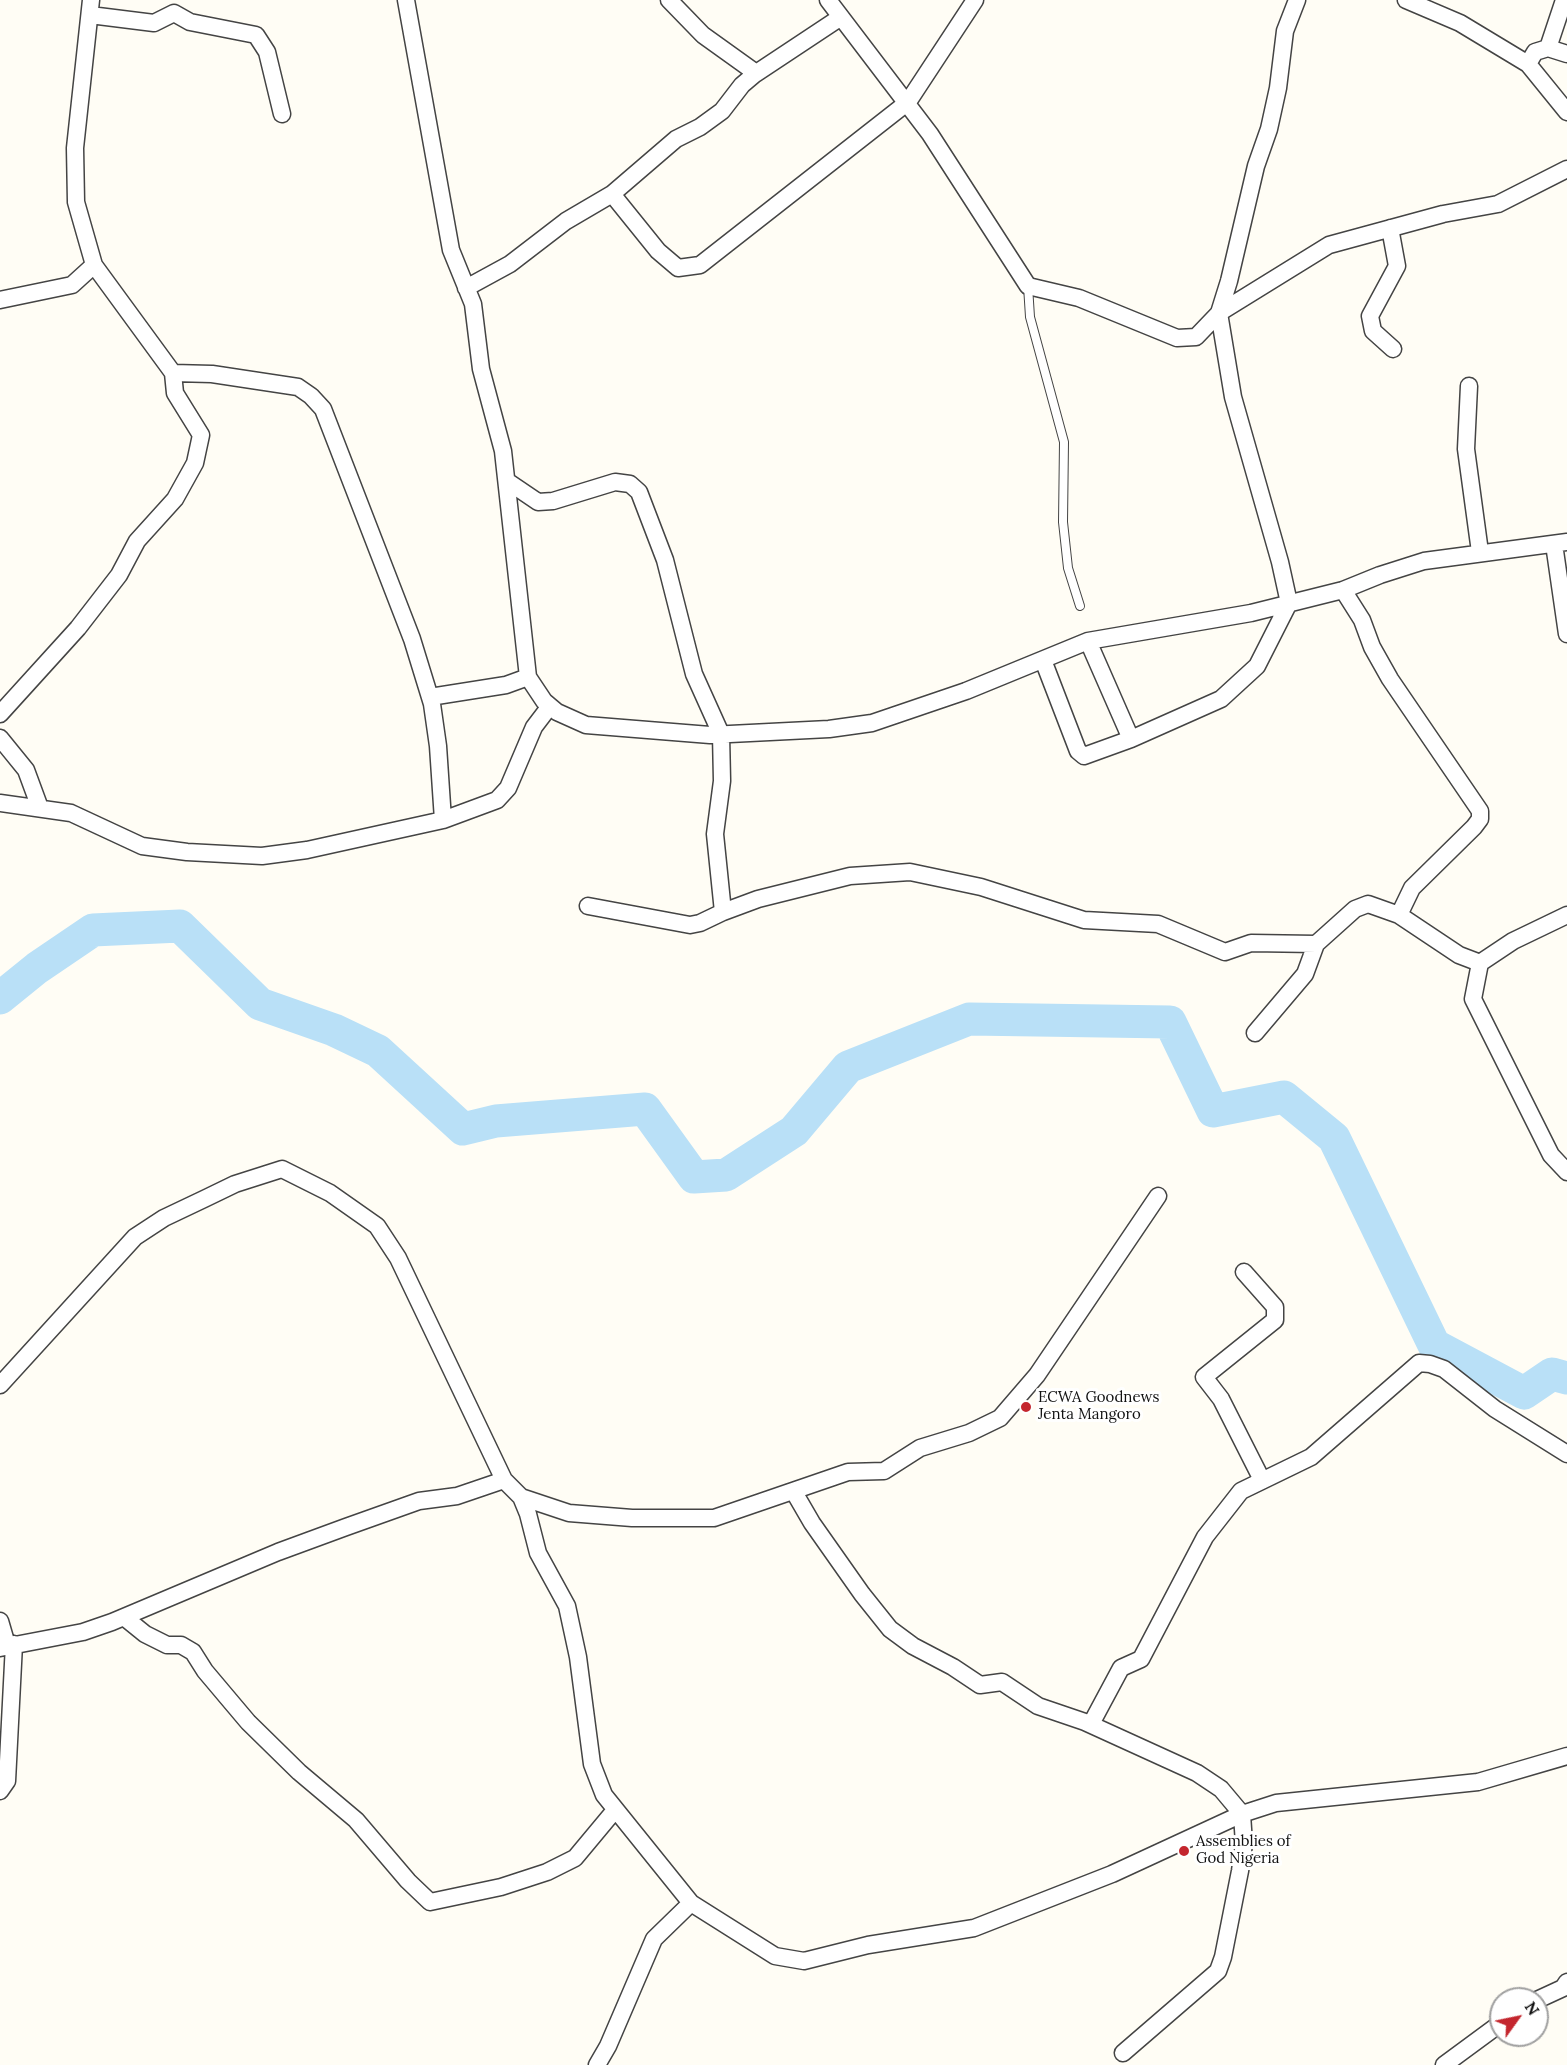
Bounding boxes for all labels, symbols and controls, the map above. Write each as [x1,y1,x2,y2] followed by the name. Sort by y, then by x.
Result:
[1038,1389,1159,1424] place label: ECWA Goodnews Jenta Mangoro
[1019,1400,1033,1414] marker: ECWA Goodnews Jenta Mangoro
[1196,1833,1291,1868] place label: Assemblies of God Nigeria
[1177,1844,1191,1858] marker: Assemblies of God Nigeria
[1489,1987,1549,2047] north arrow
[1521,1998,1544,2019] text: N

